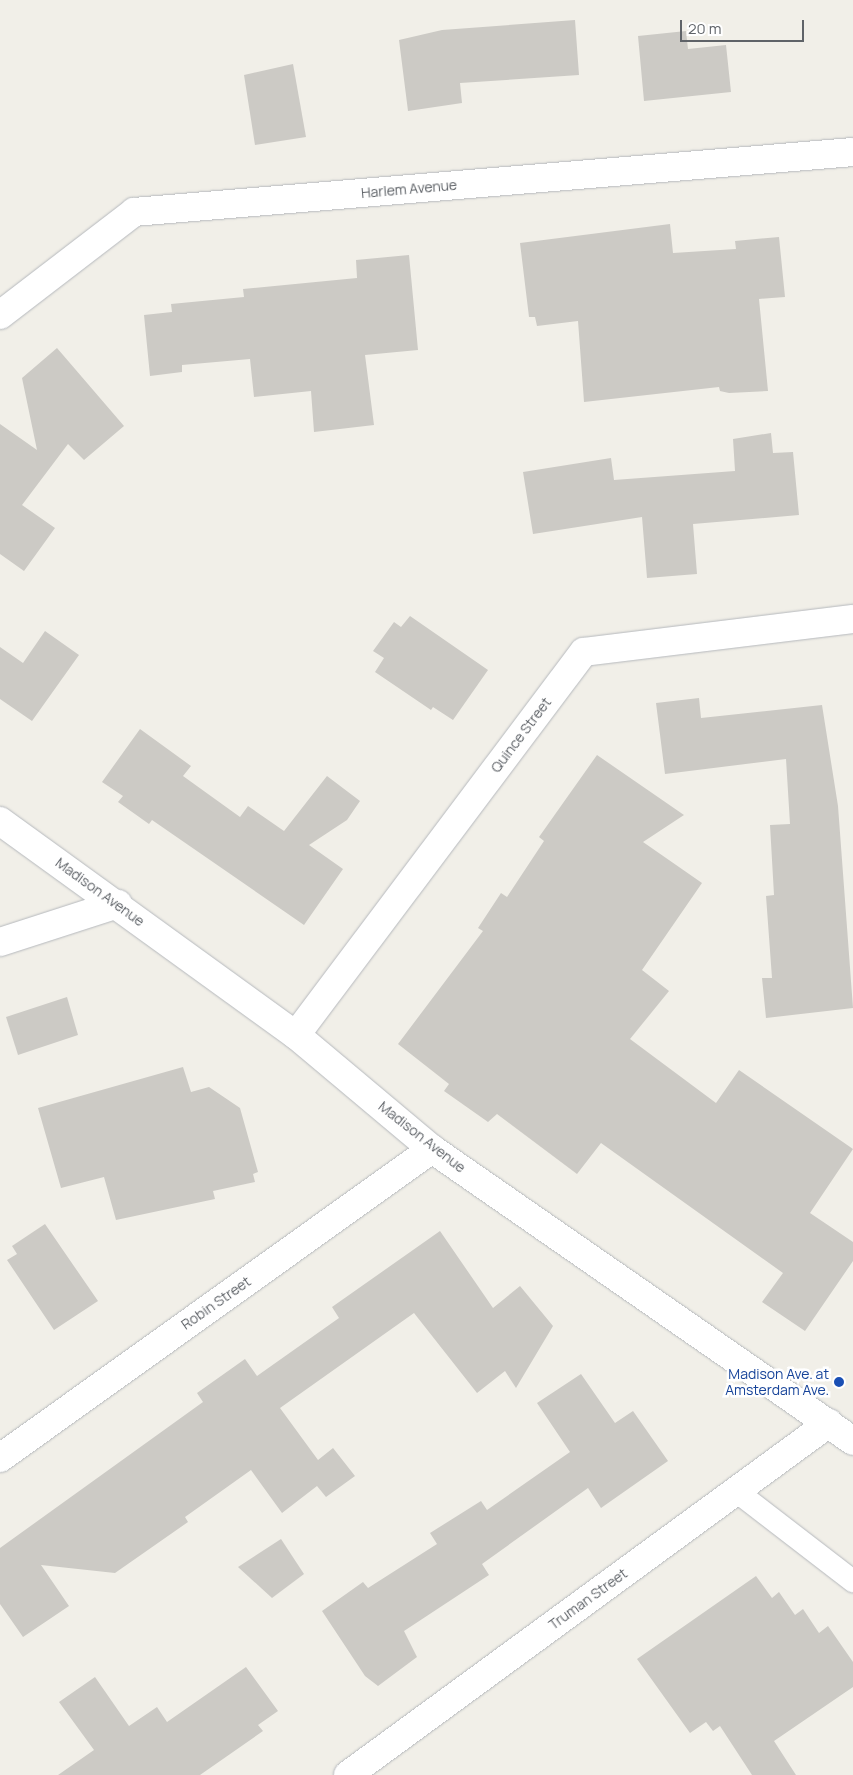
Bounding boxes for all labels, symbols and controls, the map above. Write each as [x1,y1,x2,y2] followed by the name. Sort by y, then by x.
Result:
[683,10,807,42] scale bar
[688,18,721,39] text: 20 m
[360,176,458,202] street label: Harlem Avenue
[487,694,555,776] street label: Quince Street
[52,854,148,930] street label: Madison Avenue
[375,1098,469,1176] street label: Madison Avenue
[178,1273,254,1333] street label: Robin Street
[725,1366,829,1398] place label: Madison Ave. at Amsterdam Ave.
[833,1376,845,1388] marker: Madison Ave. at Amsterdam Ave.
[545,1565,631,1633] street label: Truman Street

